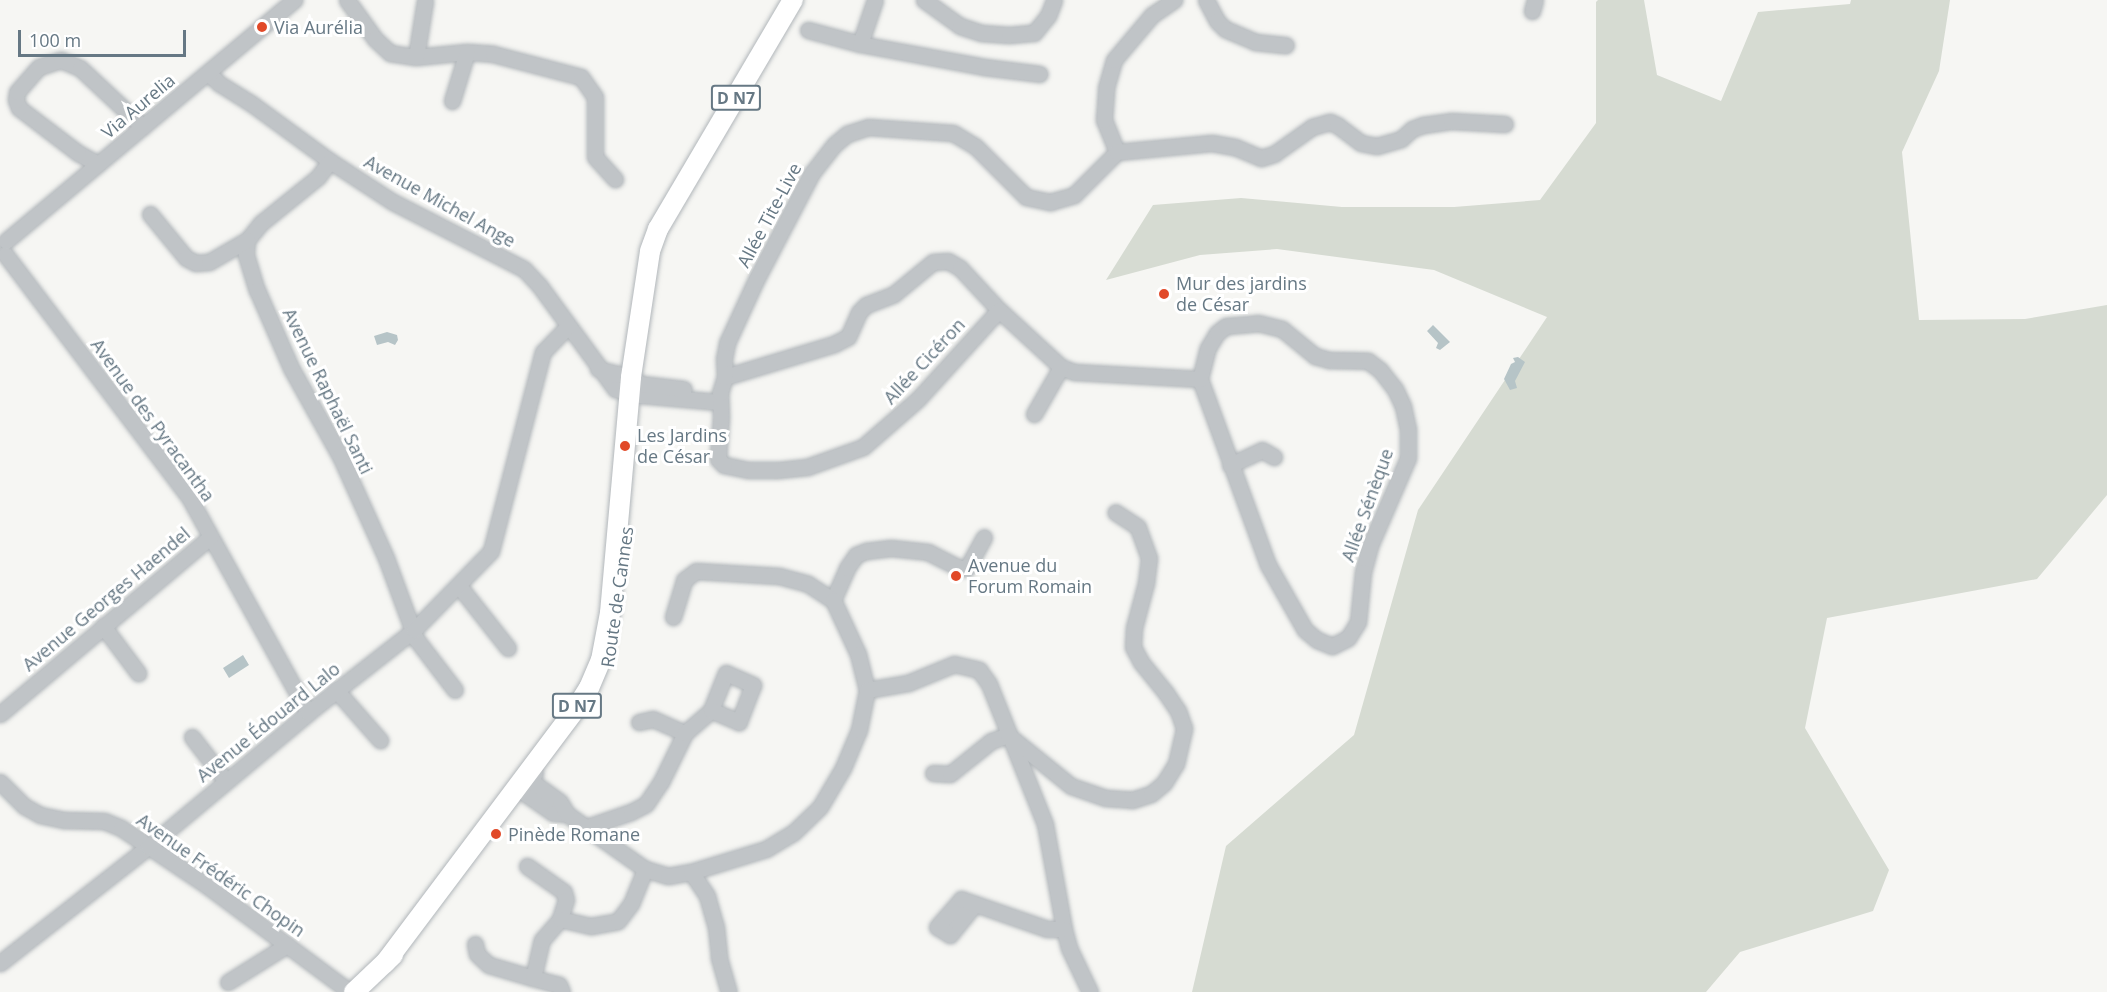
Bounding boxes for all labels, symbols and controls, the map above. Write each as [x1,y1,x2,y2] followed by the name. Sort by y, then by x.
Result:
[274,16,363,38] place label: Via Aurélia
[21,18,189,56] scale bar
[255,20,269,34] marker: Via Aurélia
[29,28,81,52] text: 100 m
[97,69,179,143] street label: Via Aurelia
[710,85,762,111] road number: D N7
[361,150,519,252] street label: Avenue Michel Ange
[732,159,806,271] street label: Allée Tite-Live
[1176,273,1307,316] place label: Mur des jardins de César
[1157,287,1171,301] marker: Mur des jardins de César
[278,305,378,477] street label: Avenue Raphaël Santi
[879,314,969,408] street label: Allée Cicéron
[87,334,219,506] street label: Avenue des Pyracantha
[637,425,727,468] place label: Les Jardins de César
[618,439,632,453] marker: Les Jardins de César
[1337,446,1397,564] street label: Allée Sénèque
[18,523,194,675] street label: Avenue Georges Haendel
[596,525,638,669] street label: Route de Cannes
[968,555,1092,598] place label: Avenue du Forum Romain
[949,569,963,583] marker: Avenue du Forum Romain
[192,658,344,786] street label: Avenue Édouard Lalo
[552,693,602,719] road number: D N7
[133,809,309,941] street label: Avenue Frédéric Chopin
[508,823,640,845] place label: Pinède Romane
[489,827,503,841] marker: Pinède Romane

